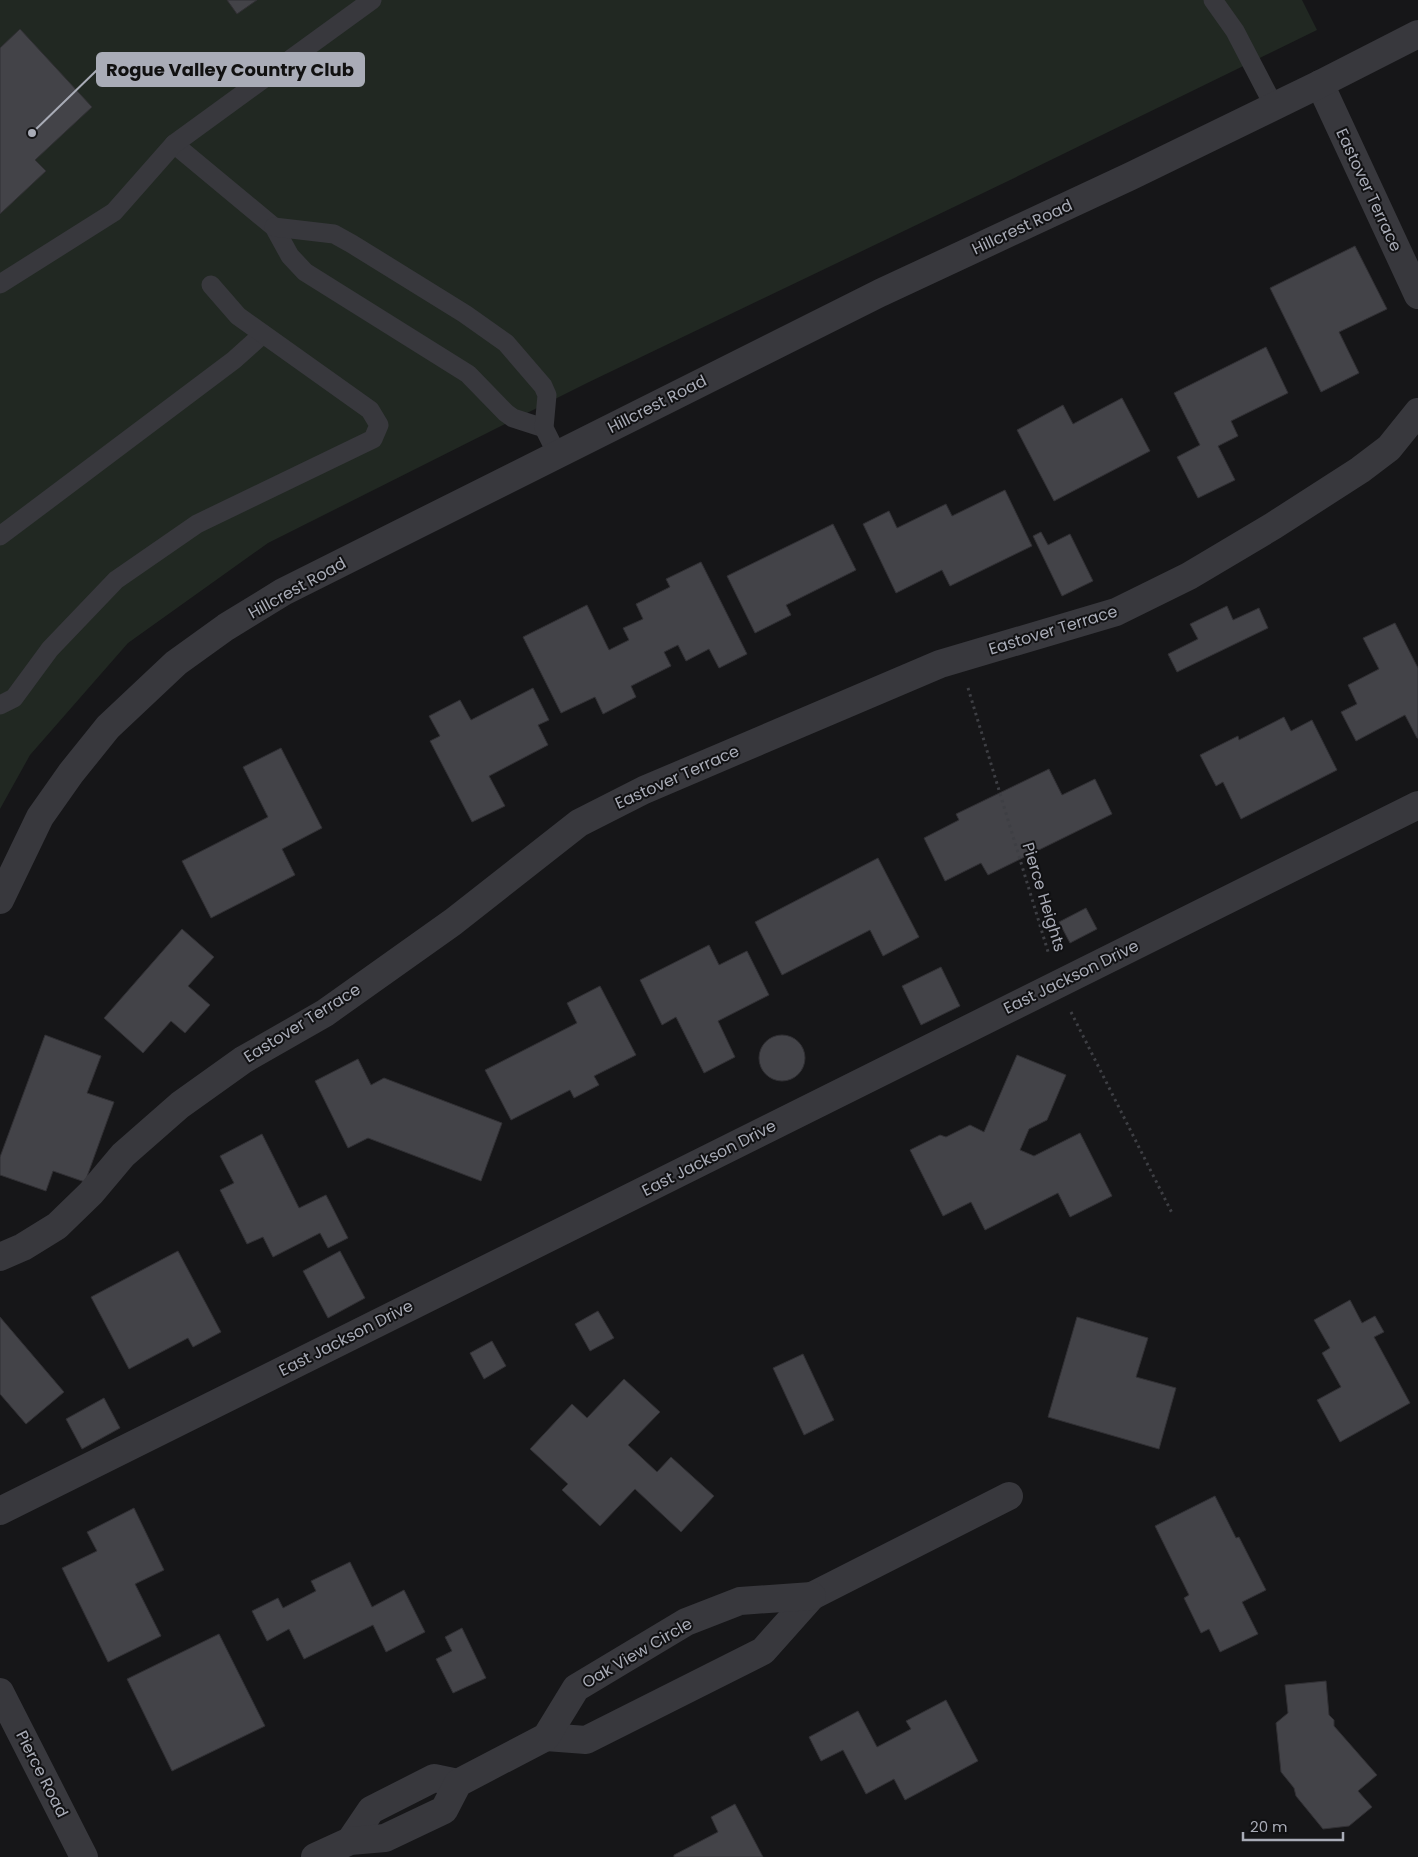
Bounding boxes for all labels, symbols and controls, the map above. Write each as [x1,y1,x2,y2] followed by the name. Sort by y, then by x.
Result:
[97,53,364,86] callout: Rogue Valley Country Club
[106,57,354,82] text: Rogue Valley Country Club
[1330,125,1408,255] street label: Eastover Terrace
[968,194,1076,260] street label: Hillcrest Road
[603,369,711,439] street label: Hillcrest Road
[244,552,350,624] street label: Hillcrest Road
[986,599,1120,661] street label: Eastover Terrace
[611,739,743,815] street label: Eastover Terrace
[1016,840,1072,954] street label: Pierce Heights
[999,934,1143,1020] street label: East Jackson Drive
[239,978,365,1068] street label: Eastover Terrace
[638,1114,780,1202] street label: East Jackson Drive
[275,1294,417,1382] street label: East Jackson Drive
[578,1612,696,1694] street label: Oak View Circle
[10,1727,74,1821] street label: Pierce Road
[1243,1810,1343,1842] scale bar
[1250,1816,1288,1837] text: 20 m

